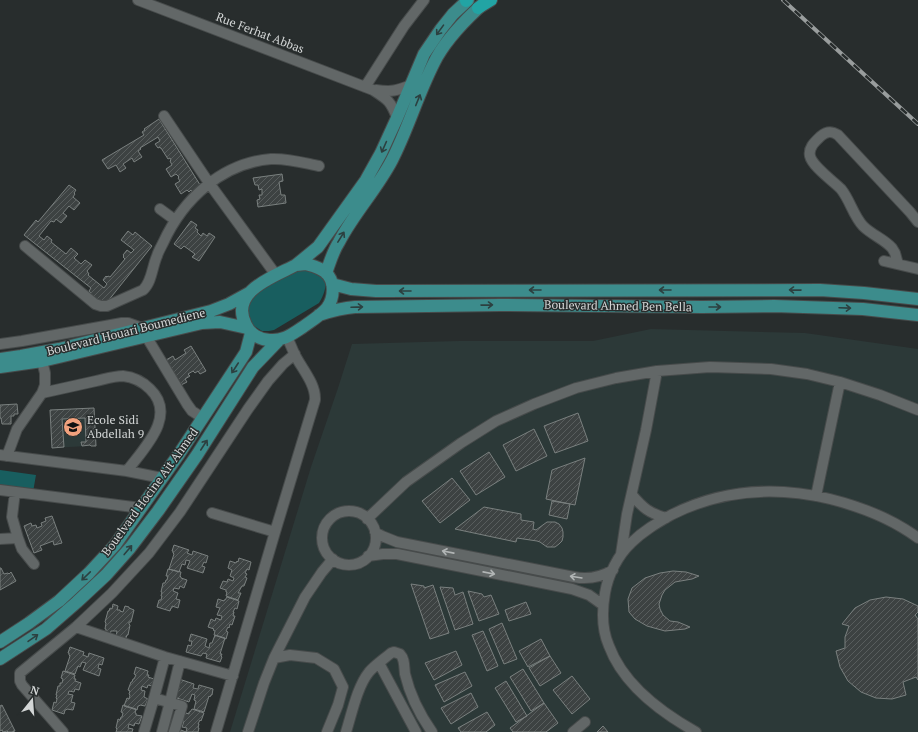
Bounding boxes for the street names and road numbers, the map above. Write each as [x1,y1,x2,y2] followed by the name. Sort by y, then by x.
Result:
[214,9,306,56] street label: Rue Ferhat Abbas
[544,297,692,314] street label: Boulevard Ahmed Ben Bella
[45,305,207,358] street label: Boulevard Houari Boumediene
[98,425,201,559] street label: Bouelvard Hocine Ait Ahmed

